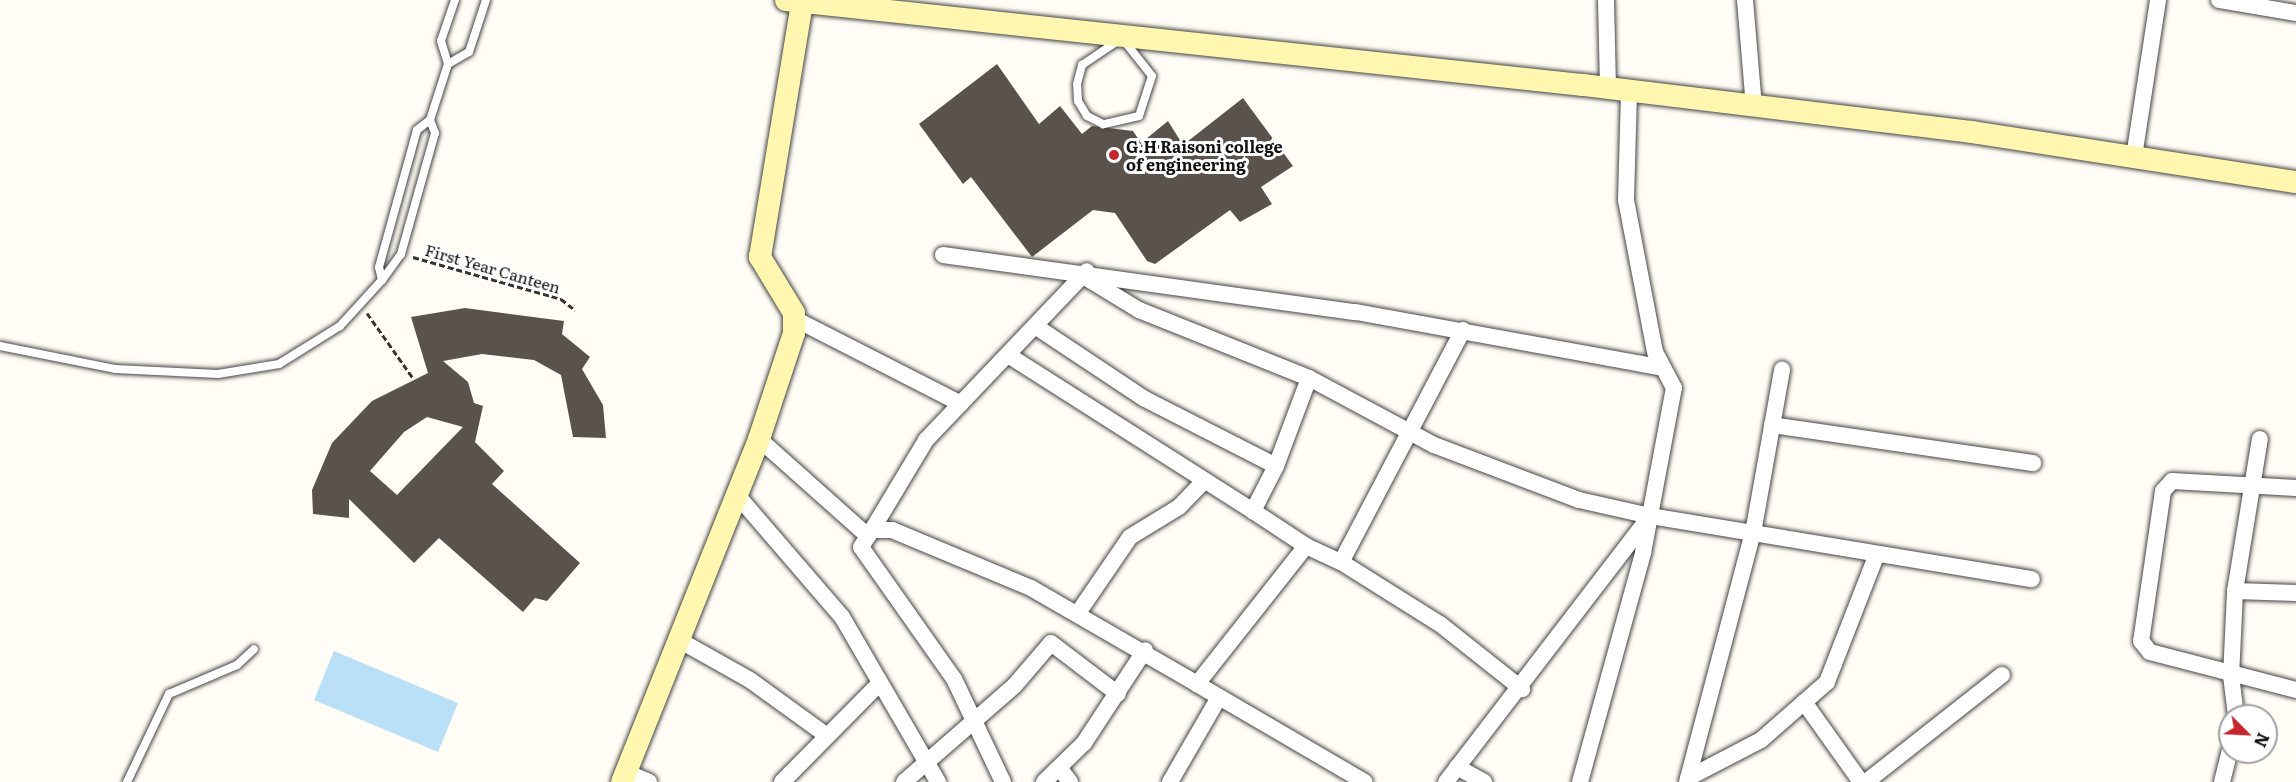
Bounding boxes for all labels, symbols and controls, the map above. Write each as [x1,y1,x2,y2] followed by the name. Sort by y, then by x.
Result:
[1126,136,1282,174] place label: G.H Raisoni college of engineering
[1107,148,1121,162] marker: G.H Raisoni college of engineering
[423,239,563,297] street label: First Year Canteen
[2218,704,2278,764] north arrow
[2249,729,2276,752] text: N

